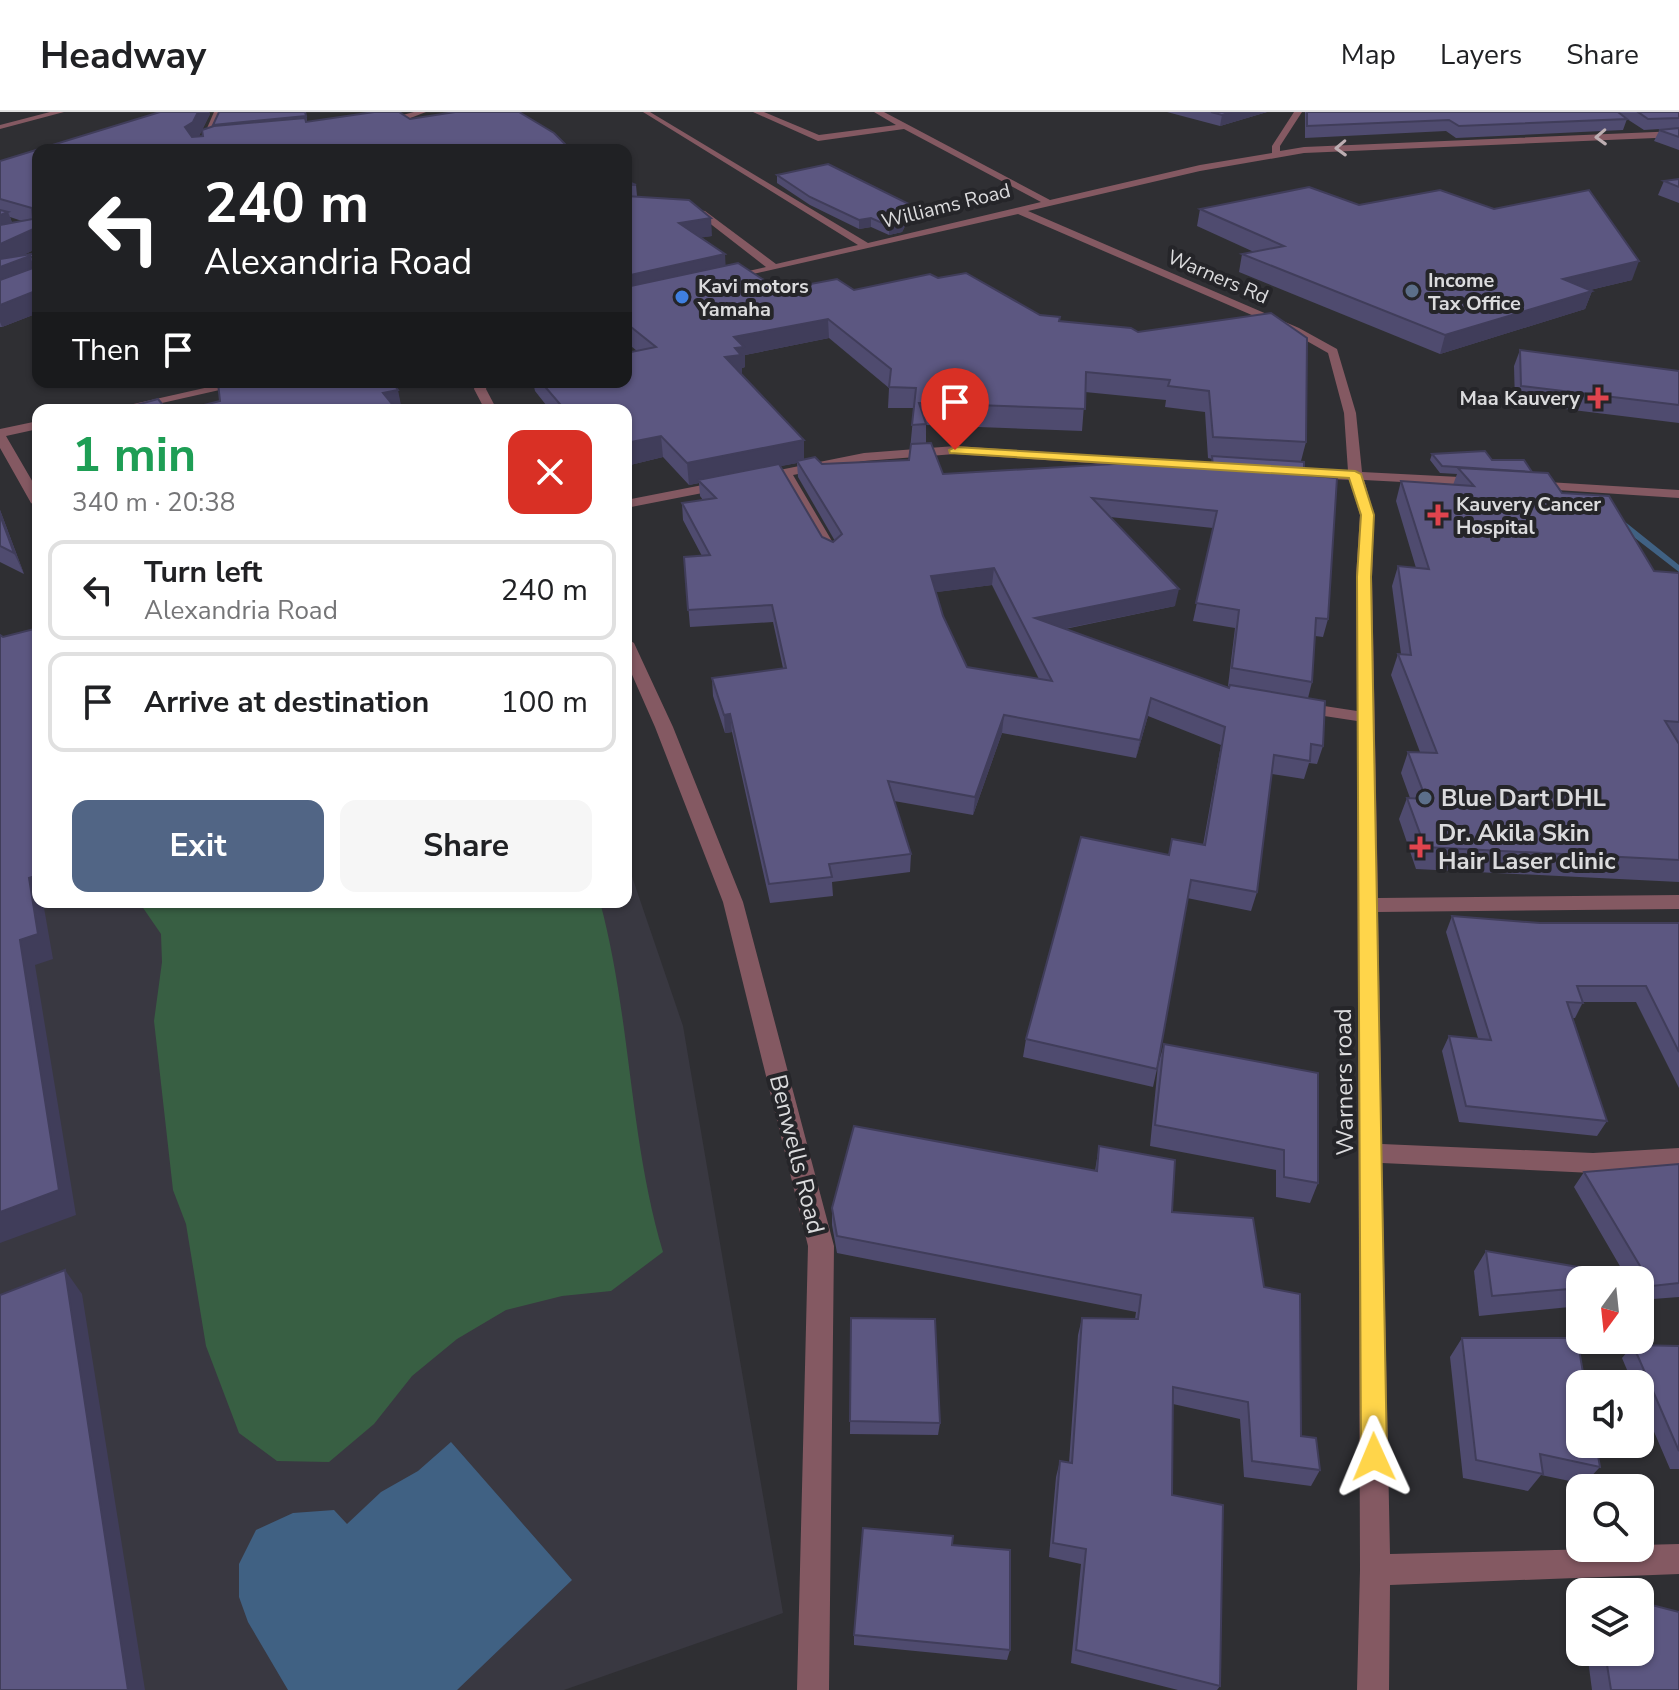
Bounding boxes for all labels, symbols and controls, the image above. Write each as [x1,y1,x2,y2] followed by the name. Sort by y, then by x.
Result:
[40,30,206,81] text: Headway
[1341,36,1396,74] text: Map
[1440,36,1522,74] text: Layers
[1566,36,1639,74] text: Share
[1594,129,1607,146] one-way arrow
[1334,140,1347,157] one-way arrow
[204,165,369,242] text: 240 m
[72,176,176,280] icon: left
[879,177,1013,235] street label: Williams Road
[204,238,472,287] text: Alexandria Road
[1163,244,1273,310] street label: Warners Rd
[1428,267,1521,317] place label: Income Tax Office
[697,273,809,323] place label: Kavi motors Yamaha
[1403,282,1421,300] marker: Income Tax Office
[673,288,691,306] marker: Kavi motors Yamaha
[156,328,200,372] icon: arrive
[72,330,140,371] text: Then
[921,368,989,450] pin
[933,380,977,424] icon: arrive
[1459,385,1580,412] place label: Maa Kauvery
[1587,387,1609,409] marker: Maa Kauvery
[72,422,196,488] text: 1 min
[508,430,592,514] button: close
[72,485,235,520] text: 340 m · 20:38
[1456,491,1601,541] place label: Kauvery Cancer Hospital
[1427,504,1449,526] marker: Kauvery Cancer Hospital
[144,552,262,593] text: Turn left
[76,568,120,612] icon: left
[501,570,588,611] text: 240 m
[144,593,338,628] text: Alexandria Road
[76,680,120,724] icon: arrive
[144,682,429,723] text: Arrive at destination
[501,682,588,723] text: 100 m
[1441,782,1607,814] place label: Blue Dart DHL
[1416,789,1434,807] marker: Blue Dart DHL
[72,800,324,892] button: Exit
[340,800,592,892] button: Share
[1438,817,1616,877] place label: Dr. Akila Skin Hair Laser clinic
[1409,836,1431,858] marker: Dr. Akila Skin Hair Laser clinic
[1327,1008,1361,1156] street label: Warners road
[762,1071,832,1237] street label: Benwells Road
[1566,1266,1654,1354] north arrow
[1566,1266,1654,1666] map controls
[1566,1370,1654,1458] button: sound
[1332,1415,1416,1499] position arrow
[1566,1474,1654,1562] button: search
[1566,1578,1654,1666] button: layers

